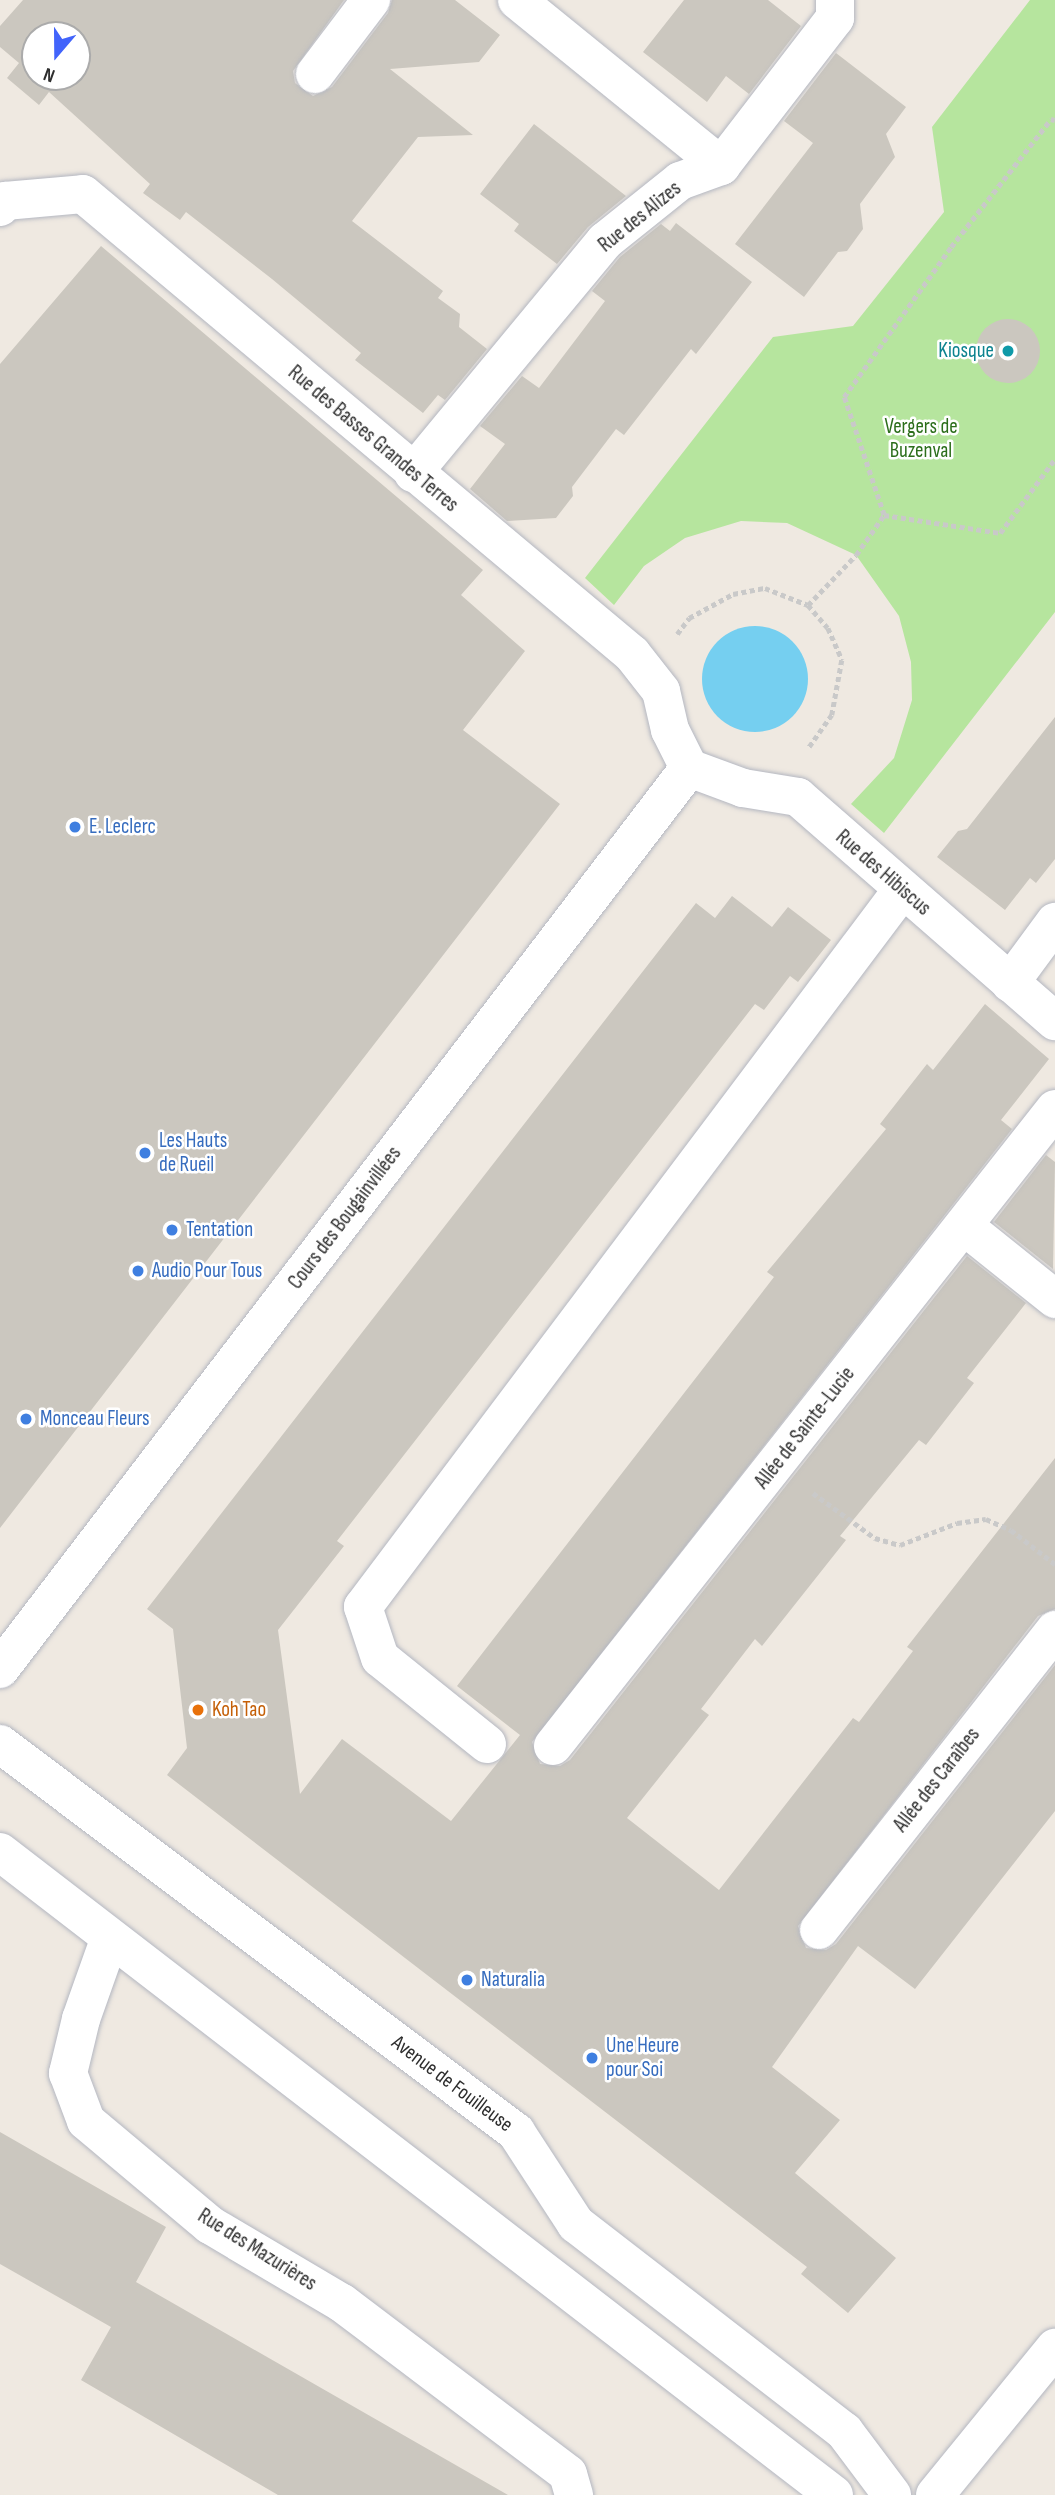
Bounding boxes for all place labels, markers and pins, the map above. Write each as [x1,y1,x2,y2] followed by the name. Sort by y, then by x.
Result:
[938,338,994,364] place label: Kiosque
[1000,343,1016,359] marker: Kiosque
[89,814,156,840] place label: E. Leclerc
[67,819,83,835] marker: E. Leclerc
[159,1128,227,1178] place label: Les Hauts de Rueil
[137,1145,153,1161] marker: Les Hauts de Rueil
[186,1217,253,1243] place label: Tentation
[164,1222,180,1238] marker: Tentation
[152,1258,262,1284] place label: Audio Pour Tous
[130,1263,146,1279] marker: Audio Pour Tous
[40,1406,149,1432] place label: Monceau Fleurs
[18,1411,34,1427] marker: Monceau Fleurs
[212,1697,266,1723] place label: Koh Tao
[190,1702,206,1718] marker: Koh Tao
[481,1967,545,1993] place label: Naturalia
[459,1972,475,1988] marker: Naturalia
[606,2033,679,2083] place label: Une Heure pour Soi
[584,2050,600,2066] marker: Une Heure pour Soi

